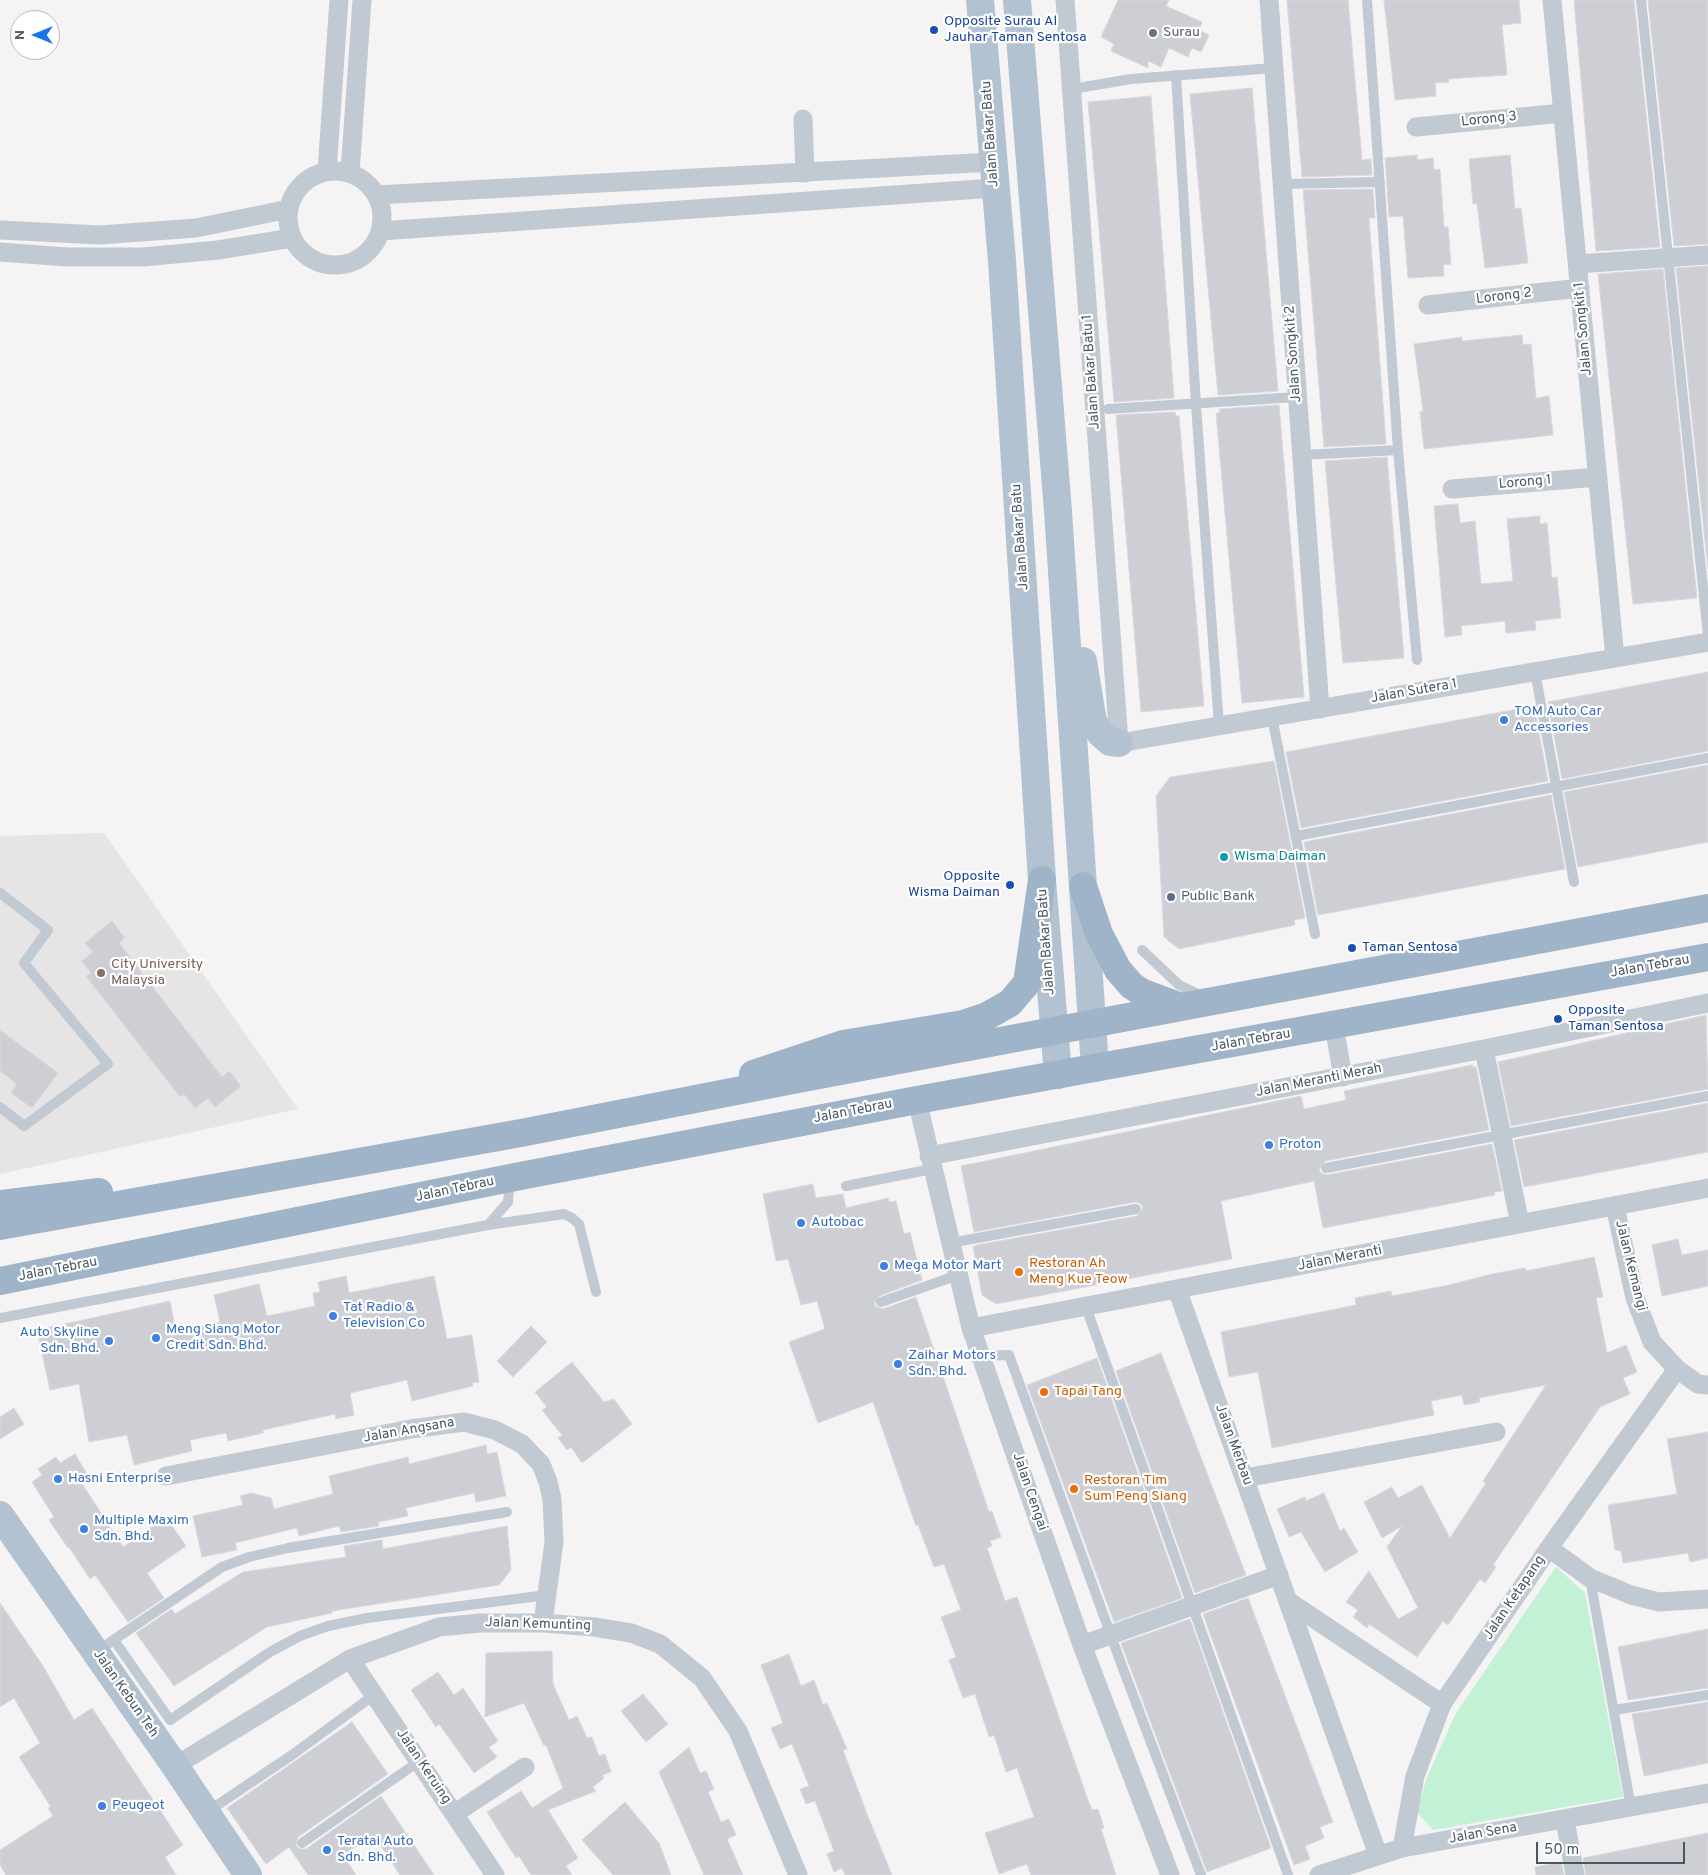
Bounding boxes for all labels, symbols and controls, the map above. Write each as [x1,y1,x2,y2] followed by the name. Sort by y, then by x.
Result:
[10,10,60,60] north arrow
[944,14,1087,46] place label: Opposite Surau Al Jauhar Taman Sentosa
[928,24,940,36] marker: Opposite Surau Al Jauhar Taman Sentosa
[1163,25,1200,41] place label: Surau
[1147,27,1159,39] marker: Surau
[12,30,29,40] text: N
[979,80,1003,188] street label: Jalan Bakar Batu
[1460,109,1518,131] street label: Lorong 3
[1572,281,1596,377] street label: Jalan Songkit 1
[1475,285,1533,309] street label: Lorong 2
[1282,305,1306,403] street label: Jalan Songkit 2
[1080,314,1104,430] street label: Jalan Bakar Batu 1
[1498,472,1552,494] street label: Lorong 1
[1009,483,1033,591] street label: Jalan Bakar Batu
[1369,676,1459,708] street label: Jalan Sutera 1
[1514,704,1602,736] place label: TOM Auto Car Accessories
[1498,714,1510,726] marker: TOM Auto Car Accessories
[1234,849,1326,865] place label: Wisma Daiman
[1218,851,1230,863] marker: Wisma Daiman
[908,869,1000,902] place label: Opposite Wisma Daiman
[1004,879,1016,891] marker: Opposite Wisma Daiman
[1035,888,1059,996] street label: Jalan Bakar Batu
[1181,889,1255,905] place label: Public Bank
[1165,891,1177,903] marker: Public Bank
[1362,940,1458,956] place label: Taman Sentosa
[1346,942,1358,954] marker: Taman Sentosa
[1609,952,1691,982] street label: Jalan Tebrau
[111,957,203,990] place label: City University Malaysia
[95,967,107,979] marker: City University Malaysia
[1568,1003,1664,1036] place label: Opposite Taman Sentosa
[1552,1013,1564,1025] marker: Opposite Taman Sentosa
[1210,1026,1292,1056] street label: Jalan Tebrau
[1255,1061,1383,1101] street label: Jalan Meranti Merah
[812,1096,894,1128] street label: Jalan Tebrau
[1279,1137,1321,1153] place label: Proton
[1263,1139,1275,1151] marker: Proton
[414,1173,496,1207] street label: Jalan Tebrau
[811,1215,864,1231] place label: Autobac
[795,1217,807,1229] marker: Autobac
[1611,1219,1649,1313] street label: Jalan Kemangi
[1297,1243,1383,1275] street label: Jalan Meranti
[17,1254,99,1286] street label: Jalan Tebrau
[1029,1256,1127,1288] place label: Restoran Ah Meng Kue Teow
[894,1258,1002,1274] place label: Mega Motor Mart
[878,1260,890,1272] marker: Mega Motor Mart
[1013,1266,1025,1278] marker: Restoran Ah Meng Kue Teow
[343,1300,425,1332] place label: Tat Radio & Television Co
[327,1310,339,1322] marker: Tat Radio & Television Co
[166,1322,280,1354] place label: Meng Siang Motor Credit Sdn. Bhd.
[20,1325,99,1358] place label: Auto Skyline Sdn. Bhd.
[150,1332,162,1344] marker: Meng Siang Motor Credit Sdn. Bhd.
[103,1335,115,1347] marker: Auto Skyline Sdn. Bhd.
[908,1348,996,1380] place label: Zaihar Motors Sdn. Bhd.
[892,1358,904,1370] marker: Zaihar Motors Sdn. Bhd.
[1054,1384,1122,1400] place label: Tapai Tang
[1038,1386,1050,1398] marker: Tapai Tang
[1211,1402,1255,1488] street label: Jalan Merbau
[362,1415,456,1447] street label: Jalan Angsana
[1008,1451,1050,1533] street label: Jalan Cengai
[68,1471,171,1487] place label: Hasni Enterprise
[52,1473,64,1485] marker: Hasni Enterprise
[1084,1473,1187,1505] place label: Restoran Tim Sum Peng Siang
[1068,1483,1080,1495] marker: Restoran Tim Sum Peng Siang
[94,1513,189,1545] place label: Multiple Maxim Sdn. Bhd.
[78,1523,90,1535] marker: Multiple Maxim Sdn. Bhd.
[1481,1553,1549,1643] street label: Jalan Ketapang
[485,1615,591,1635] street label: Jalan Kemunting
[89,1647,161,1741] street label: Jalan Kebun Teh
[392,1726,454,1808] street label: Jalan Keruing
[112,1798,165,1814] place label: Peugeot
[96,1800,108,1812] marker: Peugeot
[1448,1820,1518,1848] street label: Jalan Sena
[1538,1832,1687,1864] scale bar
[337,1834,414,1866] place label: Teratai Auto Sdn. Bhd.
[1544,1841,1579,1860] text: 50 m
[321,1844,333,1856] marker: Teratai Auto Sdn. Bhd.

